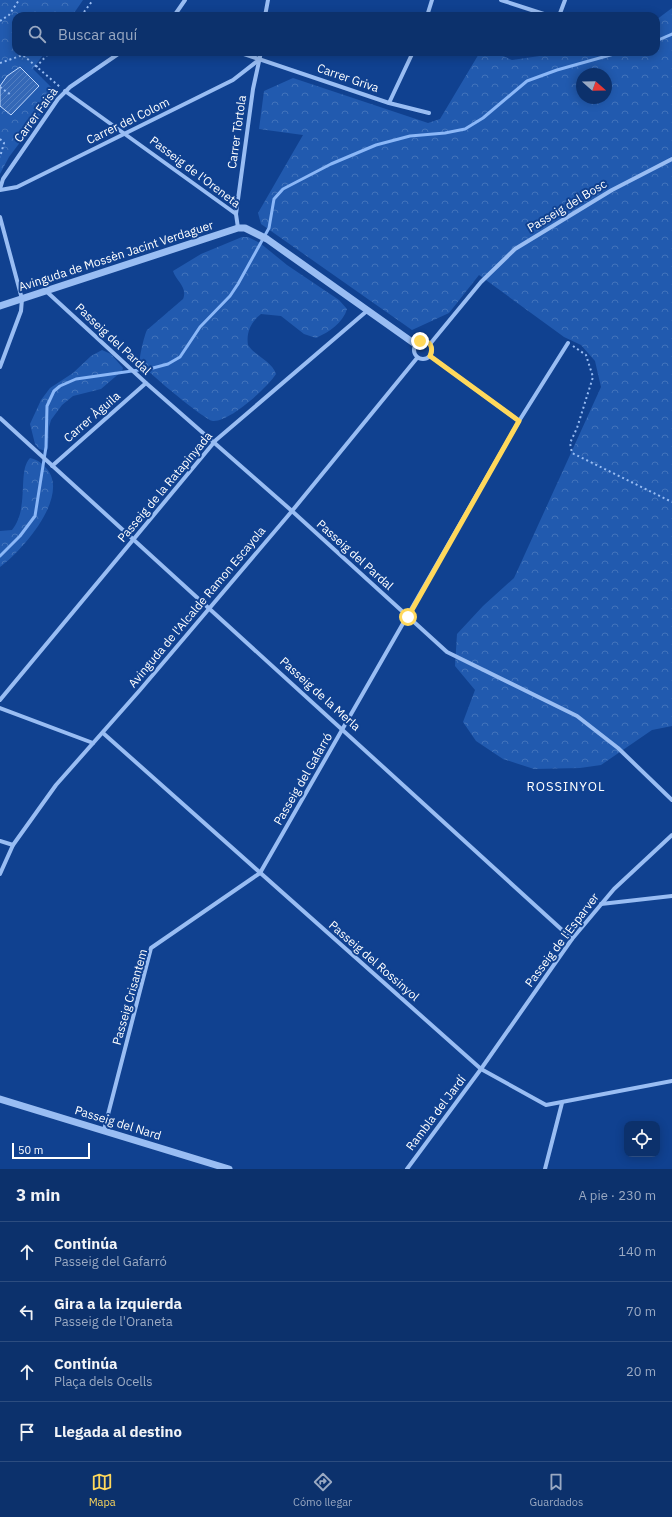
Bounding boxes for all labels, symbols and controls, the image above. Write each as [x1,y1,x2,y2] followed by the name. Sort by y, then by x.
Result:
[12,12,660,56] search box
[26,23,48,45] icon: search
[58,25,137,44] text: Buscar aquí
[315,60,382,95] street label: Carrer Griva
[576,68,612,104] north arrow
[11,84,61,145] street label: Carrer Faisà
[84,94,172,147] street label: Carrer del Colom
[224,94,249,170] street label: Carrer Tòrtola
[147,133,244,211] street label: Passeig de l'Oreneta
[524,176,609,235] street label: Passeig del Bosc
[17,217,216,294] street label: Avinguda de Mossèn Jacint Verdaguer
[72,300,154,378] street label: Passeig del Pardal
[411,332,429,350] route end
[60,388,123,445] street label: Carrer Àguila
[114,428,216,545] street label: Passeig de la Ratapinyada
[314,516,397,593] street label: Passeig del Pardal
[125,523,269,690] street label: Avinguda de l'Alcalde Ramon Escayola
[399,608,417,626] route start
[277,654,364,734] street label: Passeig de la Merla
[270,730,335,828] street label: Passeig del Gafarró
[527,778,605,795] district label: ROSSINYOL
[521,889,602,990] street label: Passeig de l'Esparver
[326,917,423,1004] street label: Passeig del Rossinyol
[109,947,150,1047] street label: Passeig Crisantem
[402,1072,469,1153] street label: Rambla del Jardí
[73,1102,163,1143] street label: Passeig del Nard
[624,1121,660,1157] map controls
[624,1121,660,1157] button: locate
[12,1141,90,1160] scale bar
[18,1143,43,1157] text: 50 m
[16,1184,60,1206] text: 3 min
[578,1187,656,1204] text: A pie · 230 m
[54,1234,118,1253] text: Continúa
[16,1241,38,1263] icon: ahead
[618,1243,656,1260] text: 140 m
[54,1253,167,1270] text: Passeig del Gafarró
[54,1294,182,1313] text: Gira a la izquierda
[16,1301,38,1323] icon: left
[626,1303,656,1320] text: 70 m
[54,1313,173,1330] text: Passeig de l'Oraneta
[54,1354,118,1373] text: Continúa
[16,1361,38,1383] icon: ahead
[626,1363,656,1380] text: 20 m
[54,1373,153,1390] text: Plaça dels Ocells
[16,1421,38,1443] icon: arrive
[54,1422,182,1441] text: Llegada al destino
[89,1471,116,1509] tab: Mapa
[293,1471,352,1509] tab: Cómo llegar
[529,1471,583,1509] tab: Guardados

